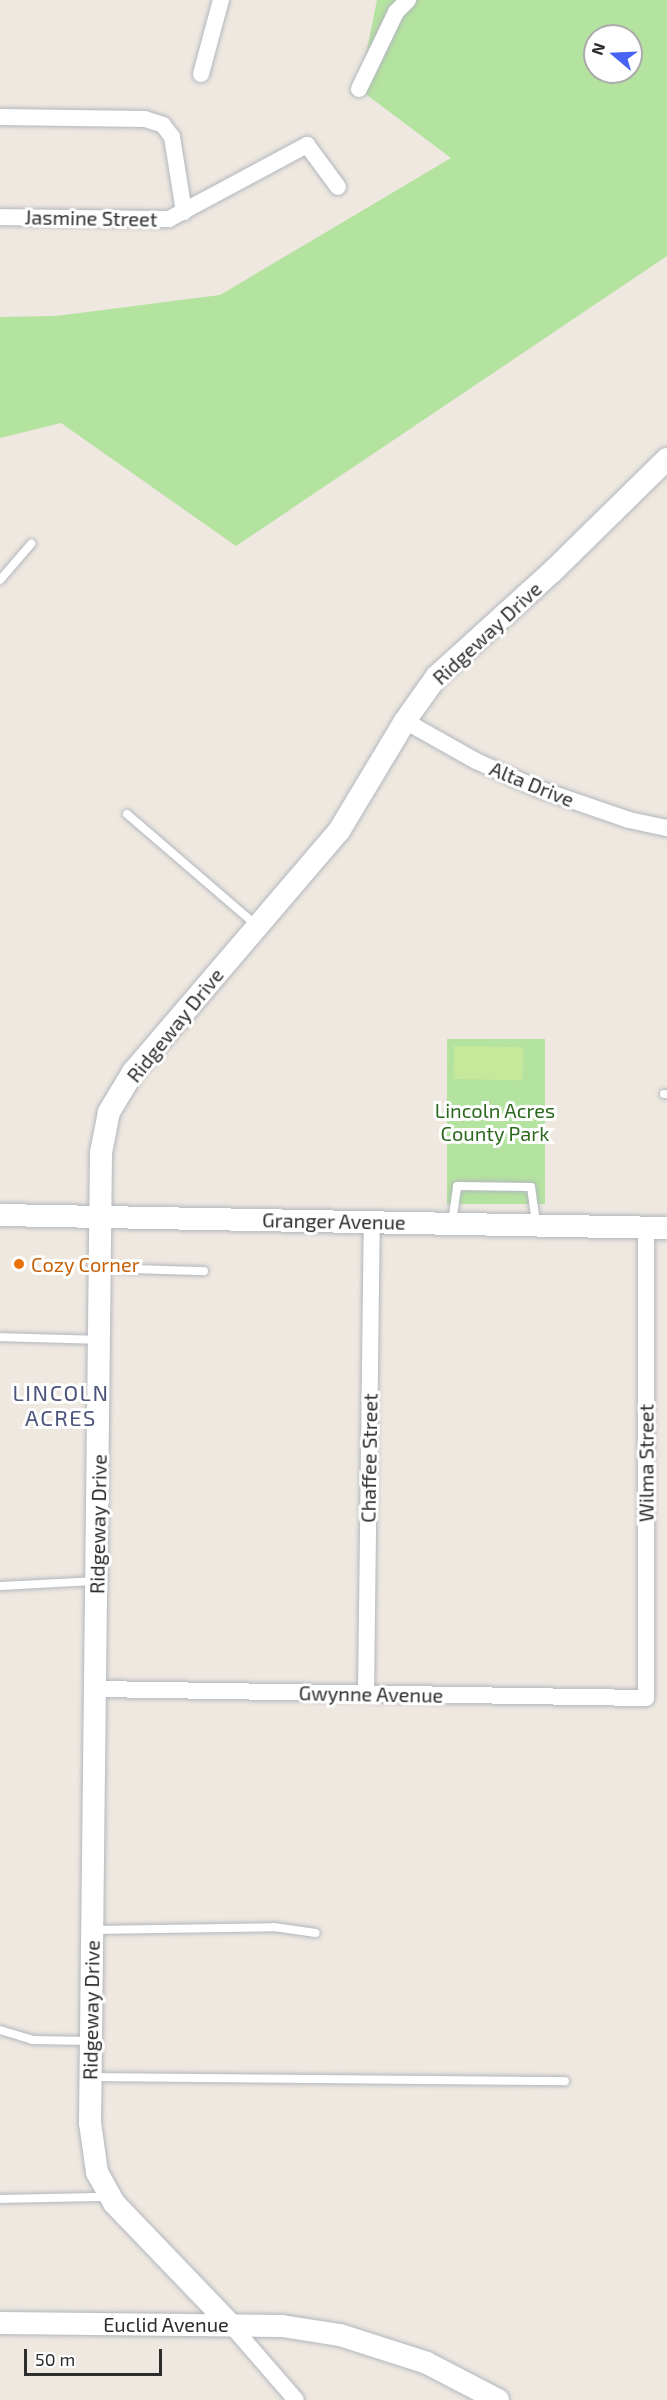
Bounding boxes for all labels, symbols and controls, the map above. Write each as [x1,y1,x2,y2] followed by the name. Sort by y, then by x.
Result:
[583,24,643,84] north arrow
[587,40,608,57] text: N
[24,205,158,231] street label: Jasmine Street
[427,576,547,690] street label: Ridgeway Drive
[486,756,578,812] street label: Alta Drive
[121,963,229,1087] street label: Ridgeway Drive
[435,1098,555,1145] park label: Lincoln Acres County Park
[262,1208,406,1234] street label: Granger Avenue
[31,1252,140,1276] place label: Cozy Corner
[12,1257,26,1271] marker: Cozy Corner
[13,1379,109,1430] district label: LINCOLN ACRES
[356,1393,382,1523] street label: Chaffee Street
[634,1404,658,1522] street label: Wilma Street
[85,1454,111,1594] street label: Ridgeway Drive
[298,1681,444,1707] street label: Gwynne Avenue
[78,1940,104,2080] street label: Ridgeway Drive
[103,2312,229,2336] street label: Euclid Avenue
[27,2337,165,2375] scale bar
[35,2348,75,2370] text: 50 m

